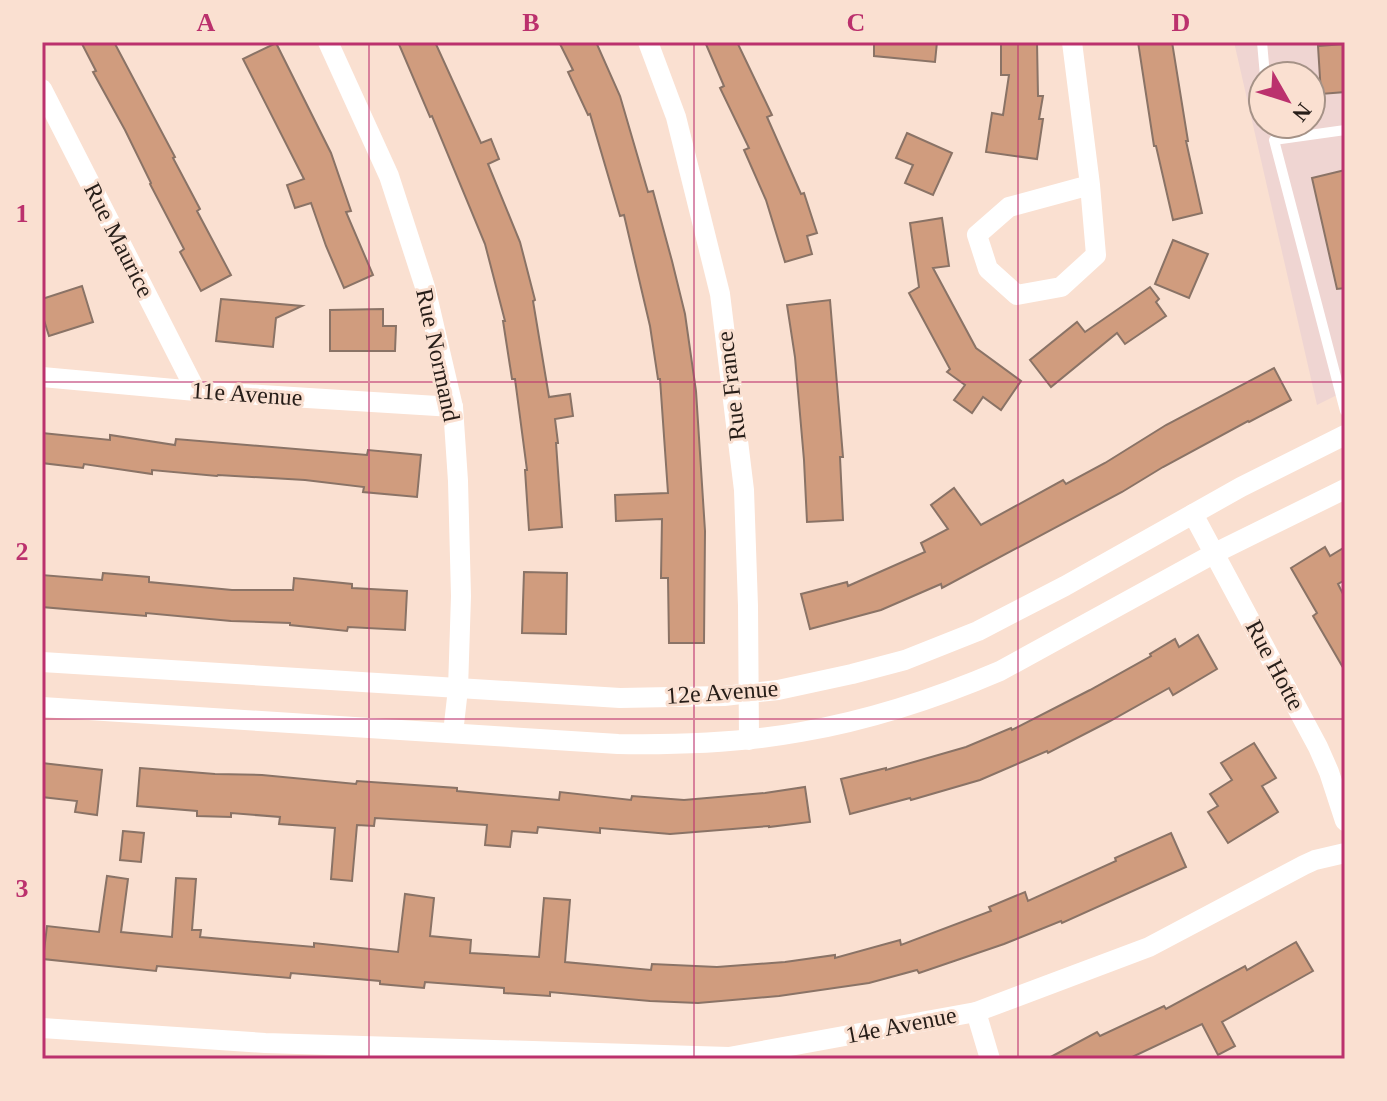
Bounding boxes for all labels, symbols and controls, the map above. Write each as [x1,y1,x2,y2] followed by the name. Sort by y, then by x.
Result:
[197,8,216,37] text: A
[522,8,540,37] text: B
[847,8,865,37] text: C
[1172,8,1190,37] text: D
[1247,60,1327,140] north arrow
[1287,98,1317,126] text: N
[79,179,159,301] street label: Rue Maurice
[16,199,29,228] text: 1
[411,286,465,424] street label: Rue Normand
[711,330,751,442] street label: Rue France
[191,377,303,411] street label: 11e Avenue
[16,537,29,566] text: 2
[1241,616,1309,714] street label: Rue Hotte
[665,675,779,709] street label: 12e Avenue
[16,874,29,903] text: 3
[843,1002,959,1048] street label: 14e Avenue

